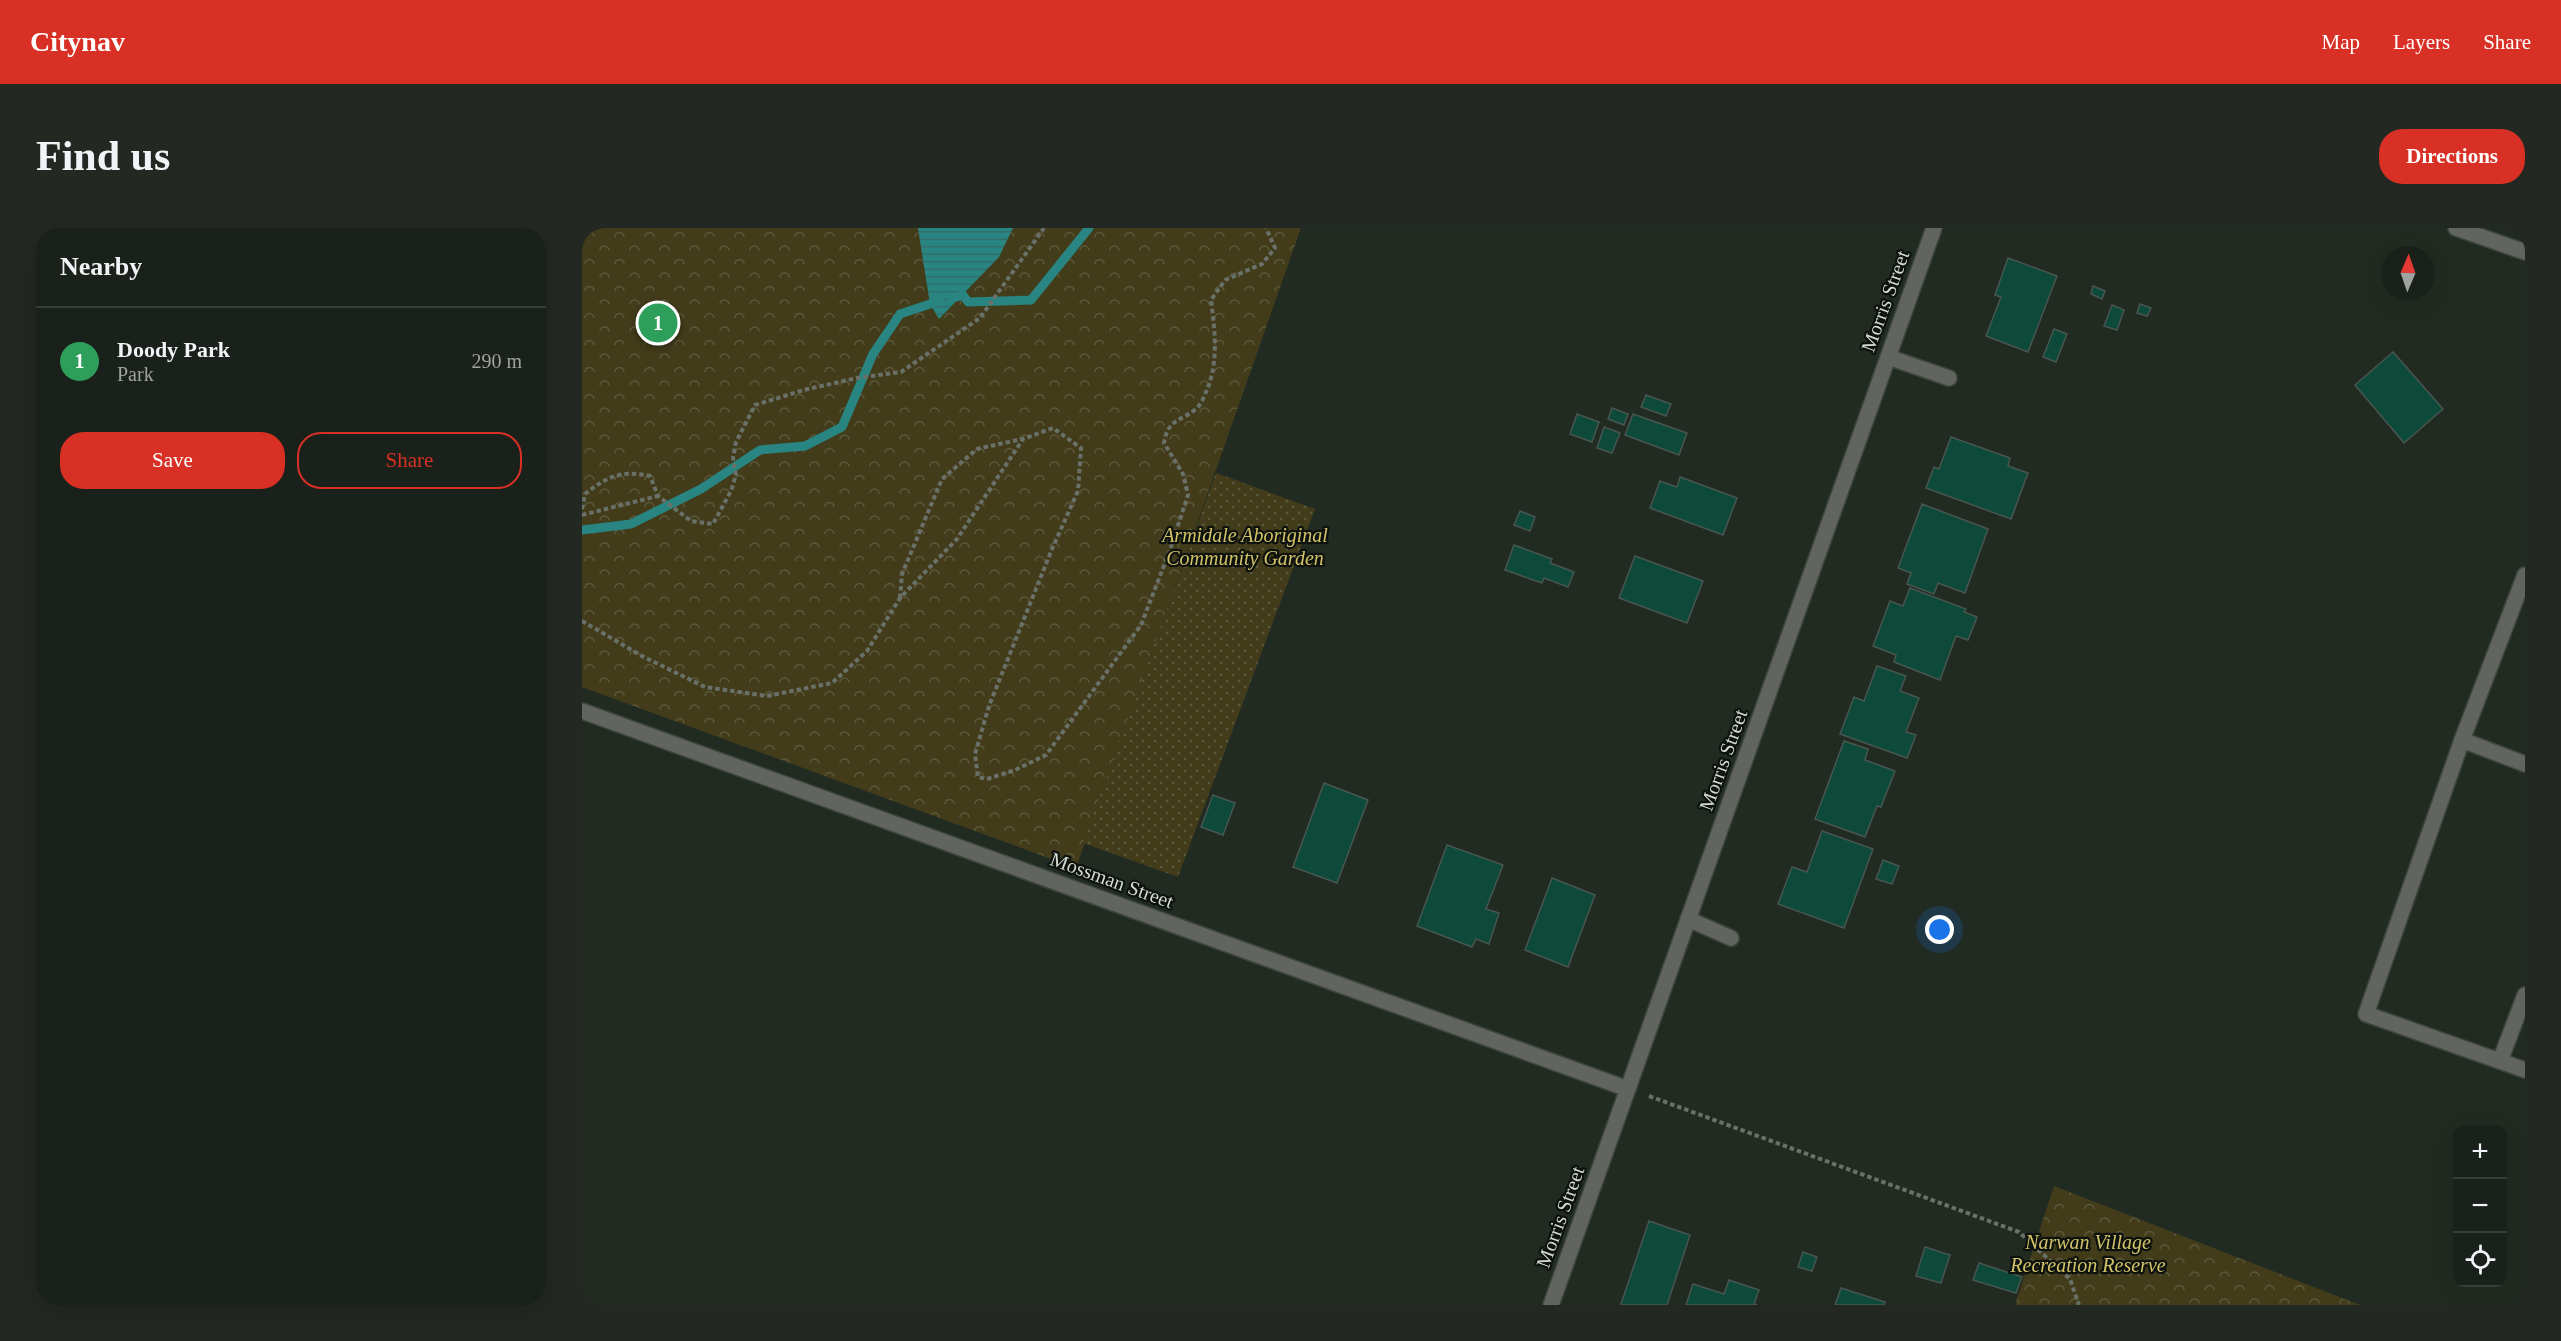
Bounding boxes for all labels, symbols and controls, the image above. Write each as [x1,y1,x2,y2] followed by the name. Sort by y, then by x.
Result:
[30,26,125,57] text: Citynav
[2322,30,2360,54] text: Map
[2393,30,2450,54] text: Layers
[2483,30,2531,54] text: Share
[2379,129,2525,184] button: Directions
[36,133,170,179] text: Find us
[2381,246,2435,300] north arrow
[1857,247,1914,355] street label: Morris Street
[60,252,142,281] text: Nearby
[638,300,678,346] pin: 1
[117,337,230,362] text: Doody Park
[75,350,85,372] text: 1
[471,350,522,372] text: 290 m
[117,363,154,385] text: Park
[60,432,285,489] button: Save
[297,432,522,489] button: Share
[1160,524,1328,570] park label: Armidale Aboriginal Community Garden
[1695,706,1752,814] street label: Morris Street
[1047,848,1177,913] street label: Mossman Street
[1925,915,1954,944] your location
[2453,1125,2507,1287] map controls
[2453,1125,2507,1179] button: +
[1532,1163,1589,1271] street label: Morris Street
[2453,1179,2507,1233] button: −
[2009,1231,2166,1276] park label: Narwan Village Recreation Reserve
[2453,1233,2507,1287] button: locate

